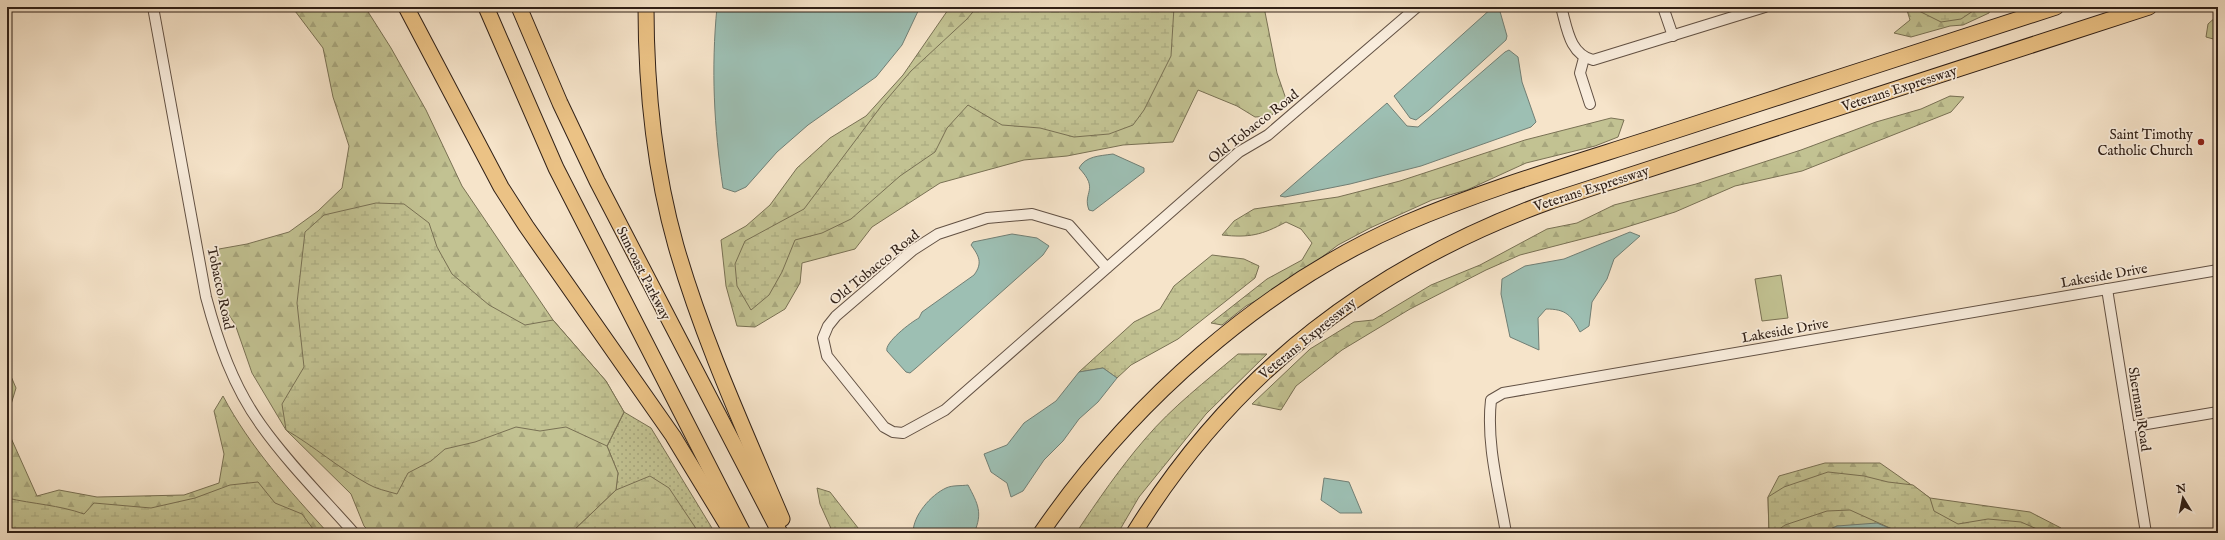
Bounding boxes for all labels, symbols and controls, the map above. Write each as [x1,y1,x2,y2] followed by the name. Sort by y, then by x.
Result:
[1838,62,1959,116] street label: Veterans Expressway
[1205,85,1303,168] street label: Old Tobacco Road
[2097,126,2194,160] place label: Saint Timothy Catholic Church
[2196,137,2206,147] marker: Saint Timothy Catholic Church
[1530,162,1651,216] street label: Veterans Expressway
[612,224,675,323] street label: Suncoast Parkway
[826,226,924,309] street label: Old Tobacco Road
[202,245,238,332] street label: Tobacco Road
[2059,259,2150,292] street label: Lakeside Drive
[1254,294,1360,384] street label: Veterans Expressway
[1740,314,1831,347] street label: Lakeside Drive
[2123,366,2155,453] street label: Sherman Road
[2163,478,2203,518] north arrow
[2175,481,2188,497] text: N

